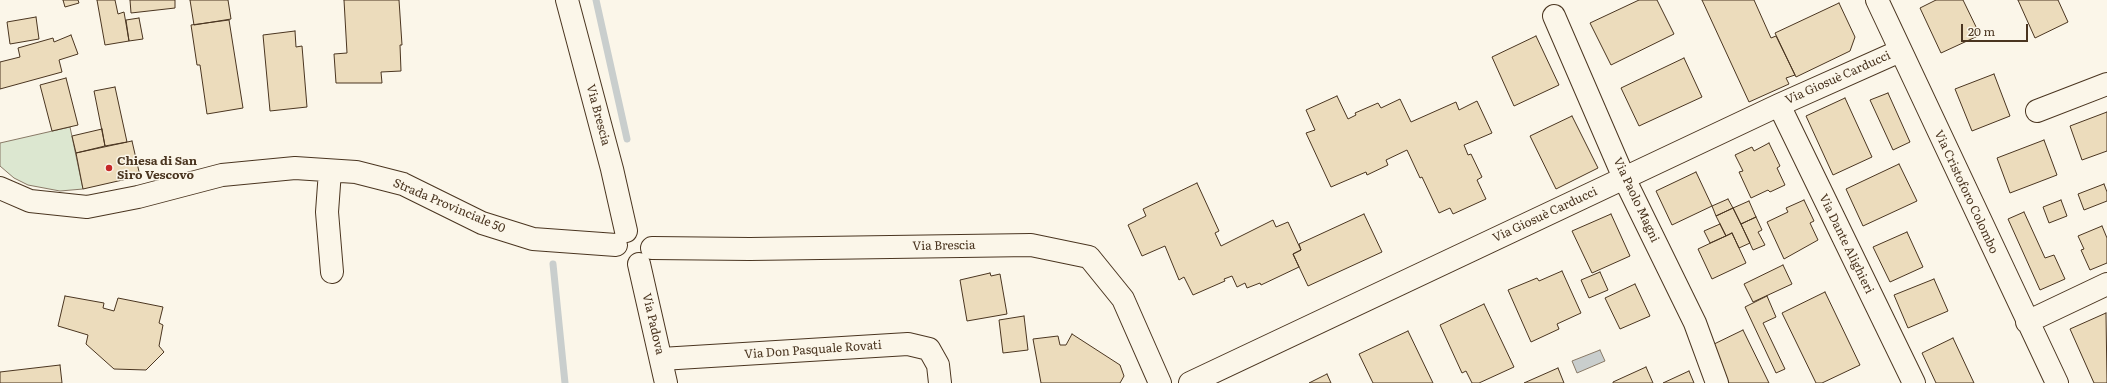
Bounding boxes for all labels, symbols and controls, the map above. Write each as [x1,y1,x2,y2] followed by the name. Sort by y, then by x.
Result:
[1963,16,2030,42] scale bar
[1968,22,1995,40] text: 20 m
[1783,48,1893,108] street label: Via Giosuè Carducci
[583,83,613,147] street label: Via Brescia
[1931,128,2001,256] street label: Via Cristoforo Colombo
[117,154,197,182] place label: Chiesa di San Siro Vescovo
[1610,155,1662,245] street label: Via Paolo Magni
[104,163,114,173] marker: Chiesa di San Siro Vescovo
[391,176,507,236] street label: Strada Provinciale 50
[1490,184,1600,246] street label: Via Giosuè Carducci
[1816,192,1876,296] street label: Via Dante Alighieri
[912,238,976,254] street label: Via Brescia
[639,292,667,356] street label: Via Padova
[744,338,882,362] street label: Via Don Pasquale Rovati

